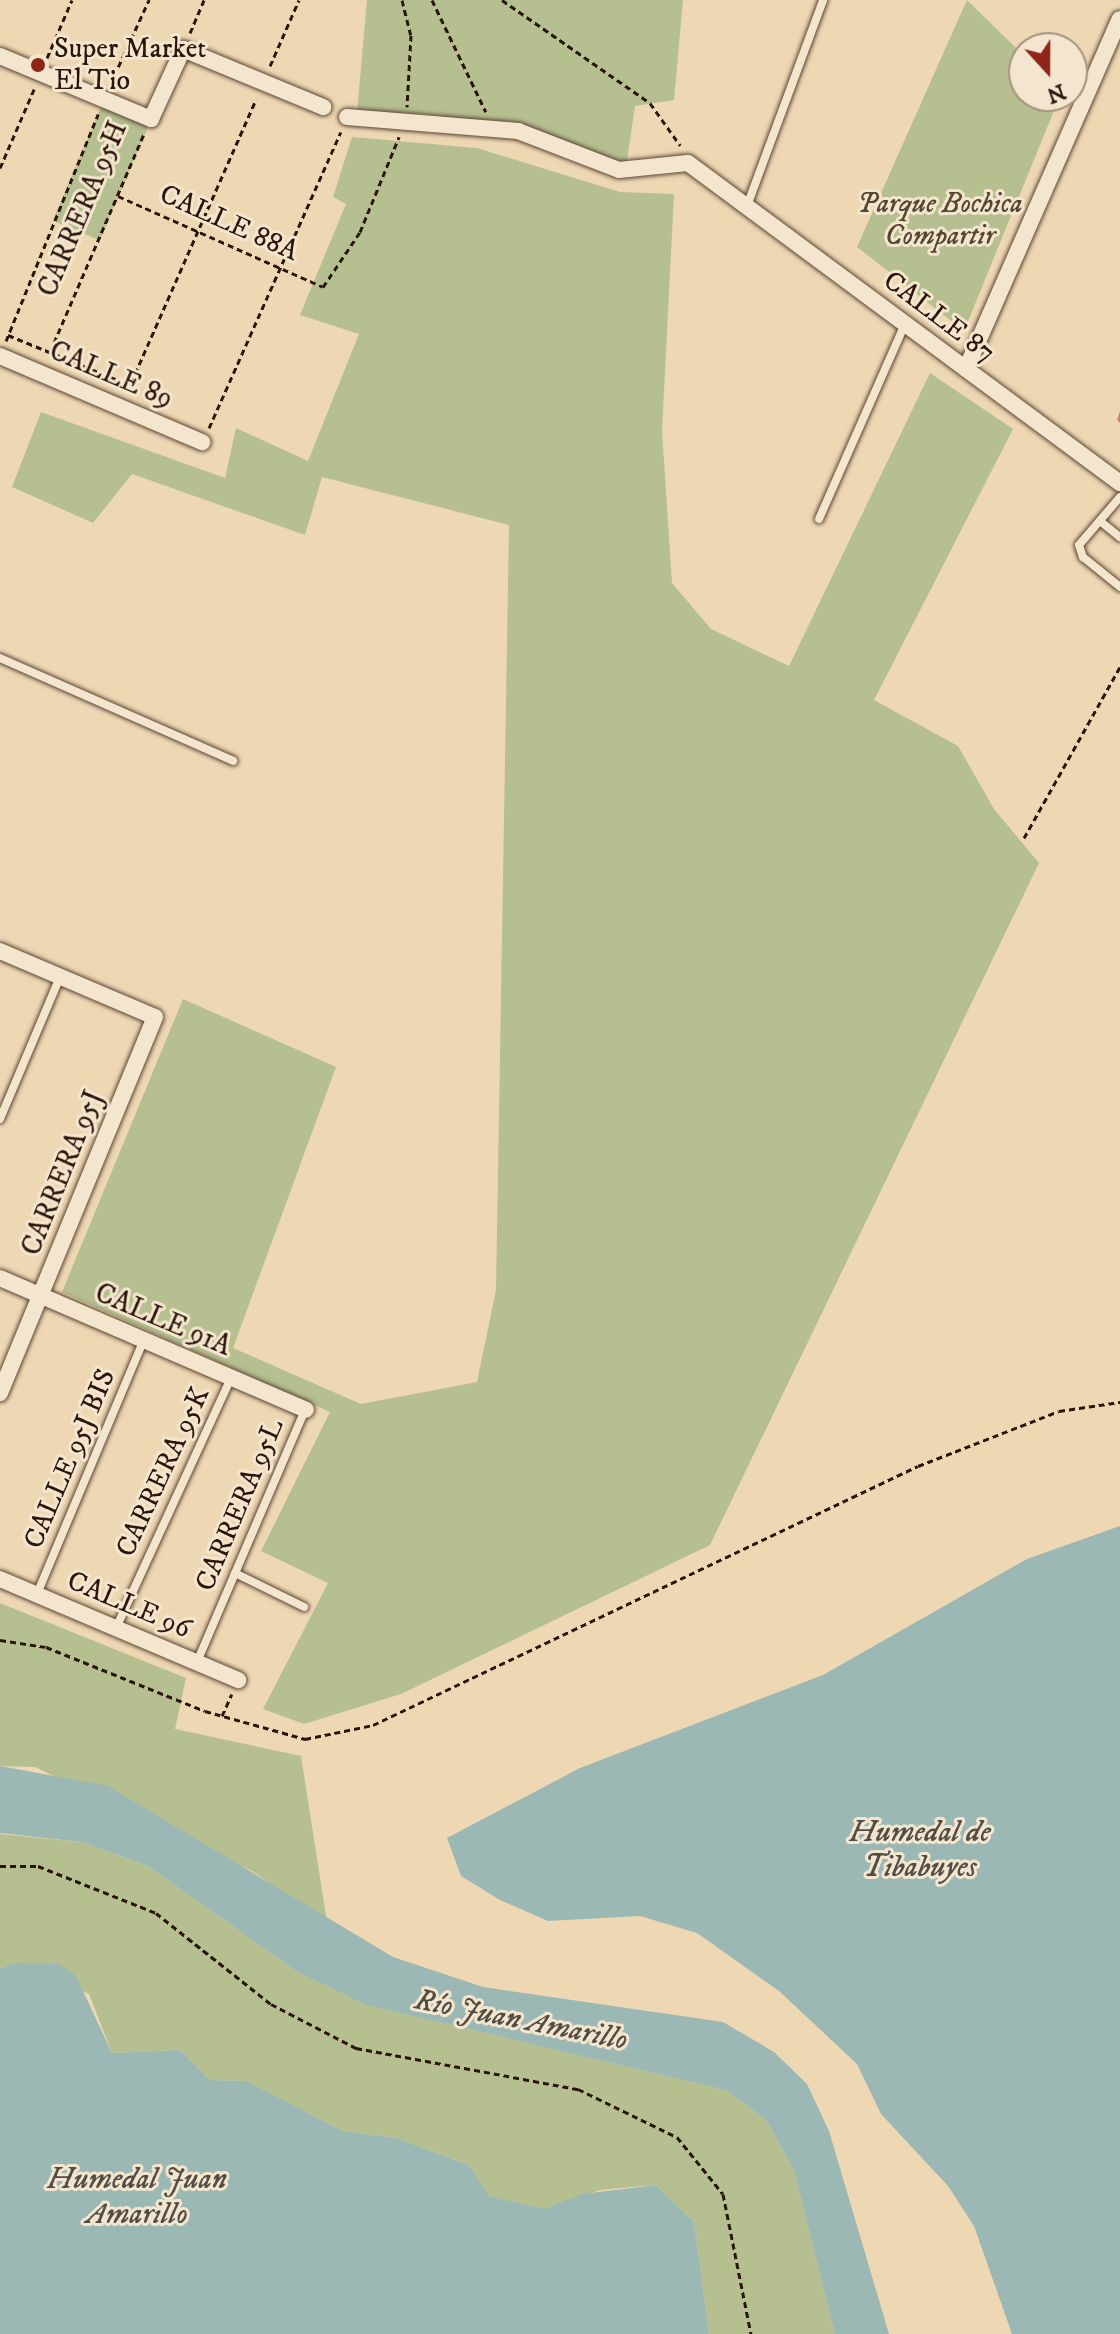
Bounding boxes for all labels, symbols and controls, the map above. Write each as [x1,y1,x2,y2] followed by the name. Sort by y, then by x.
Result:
[54,32,206,98] place label: Super Market El Tio
[1008,32,1088,112] north arrow
[29,56,47,74] marker: Super Market El Tio
[1043,77,1069,109] text: N
[31,116,135,302] street label: CARRERA 95H
[154,177,304,269] street label: CALLE 88A
[857,187,1023,253] park label: Parque Bochica Compartir
[876,264,1002,370] street label: CALLE 87
[44,334,178,416] street label: CALLE 89
[15,1086,111,1260] street label: CARRERA 95J
[90,1276,236,1364] street label: CALLE 91A
[17,1364,123,1554] street label: CALLE 95J BIS
[109,1382,217,1562] street label: CARRERA 95K
[189,1414,291,1596] street label: CARRERA 95L
[62,1564,196,1646] street label: CALLE 96
[849,1815,991,1886] water label: Humedal de Tibabuyes
[412,1983,630,2059] water label: Río Juan Amarillo
[47,2162,227,2232] water label: Humedal Juan Amarillo

